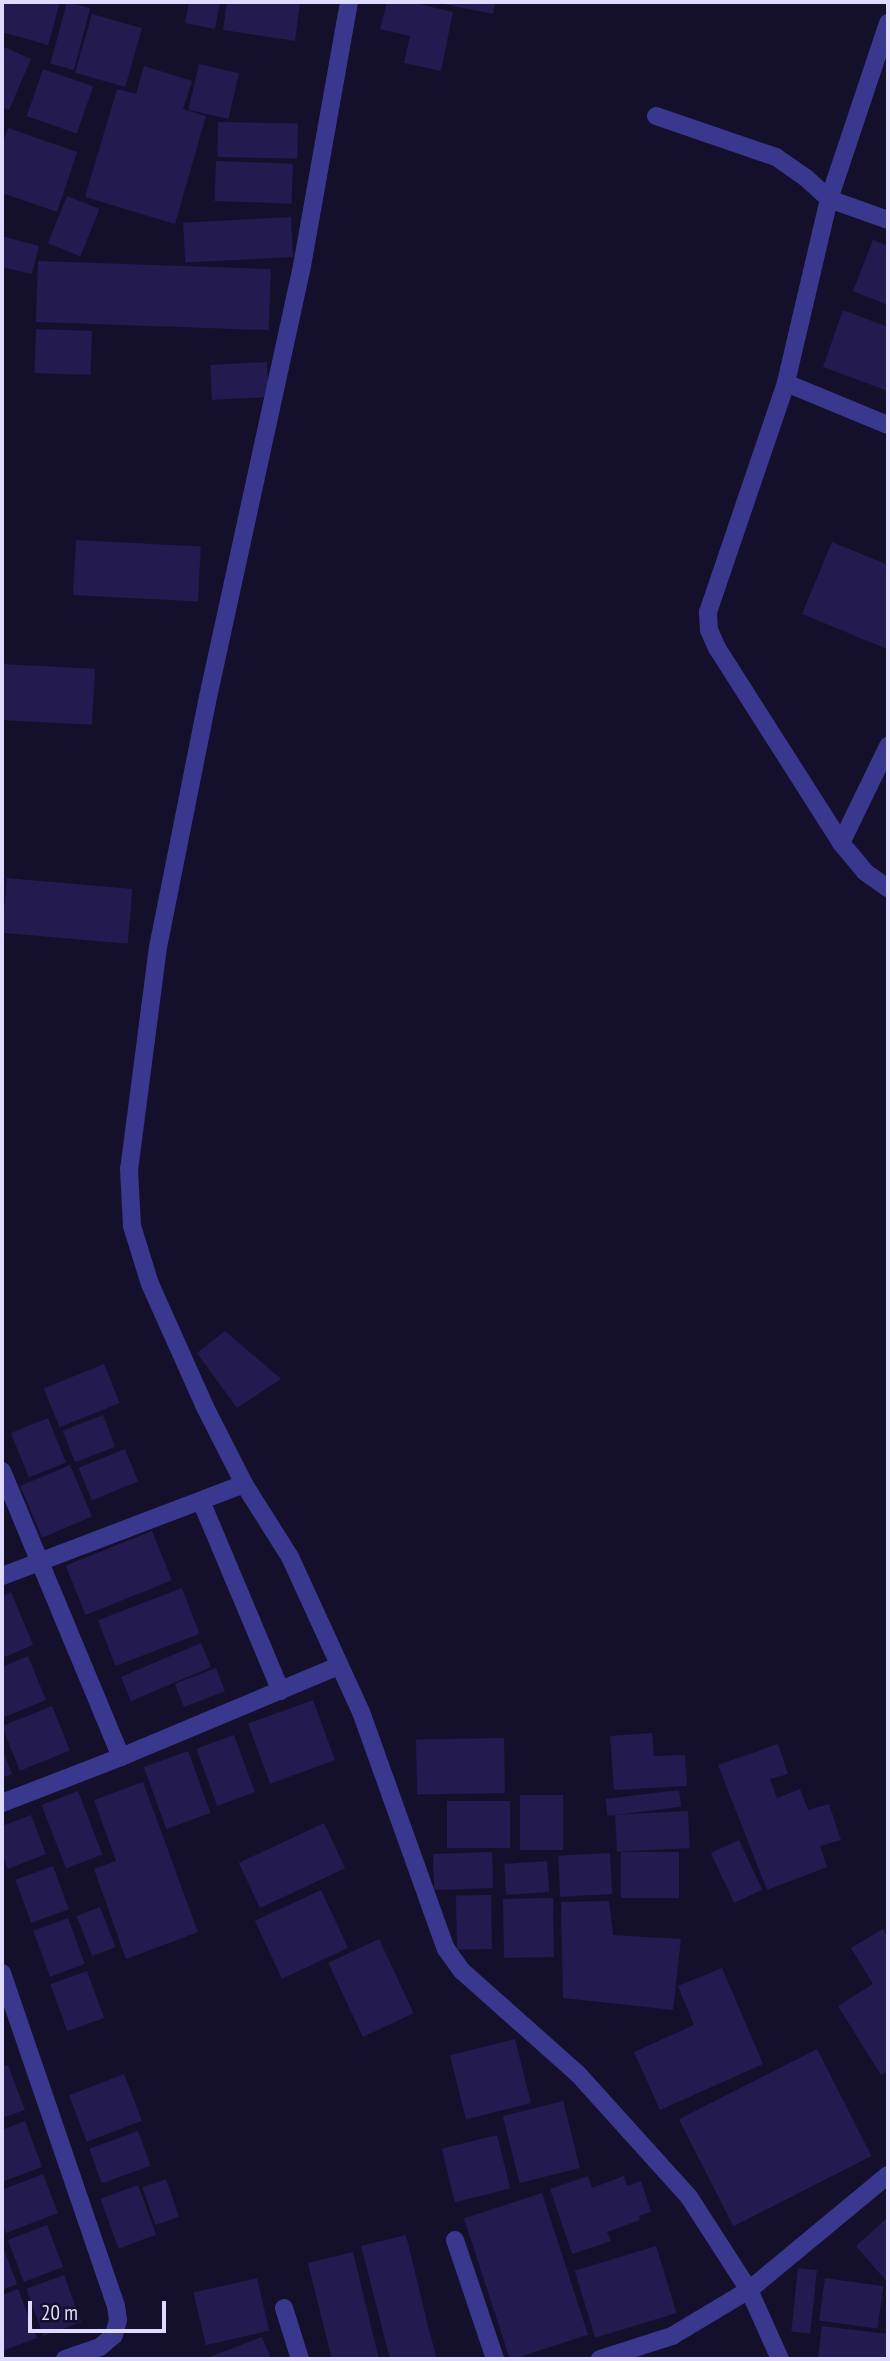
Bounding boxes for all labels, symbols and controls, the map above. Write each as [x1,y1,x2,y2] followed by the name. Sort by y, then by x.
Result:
[32,2288,170,2332] scale bar
[41,2299,78,2326] text: 20 m

